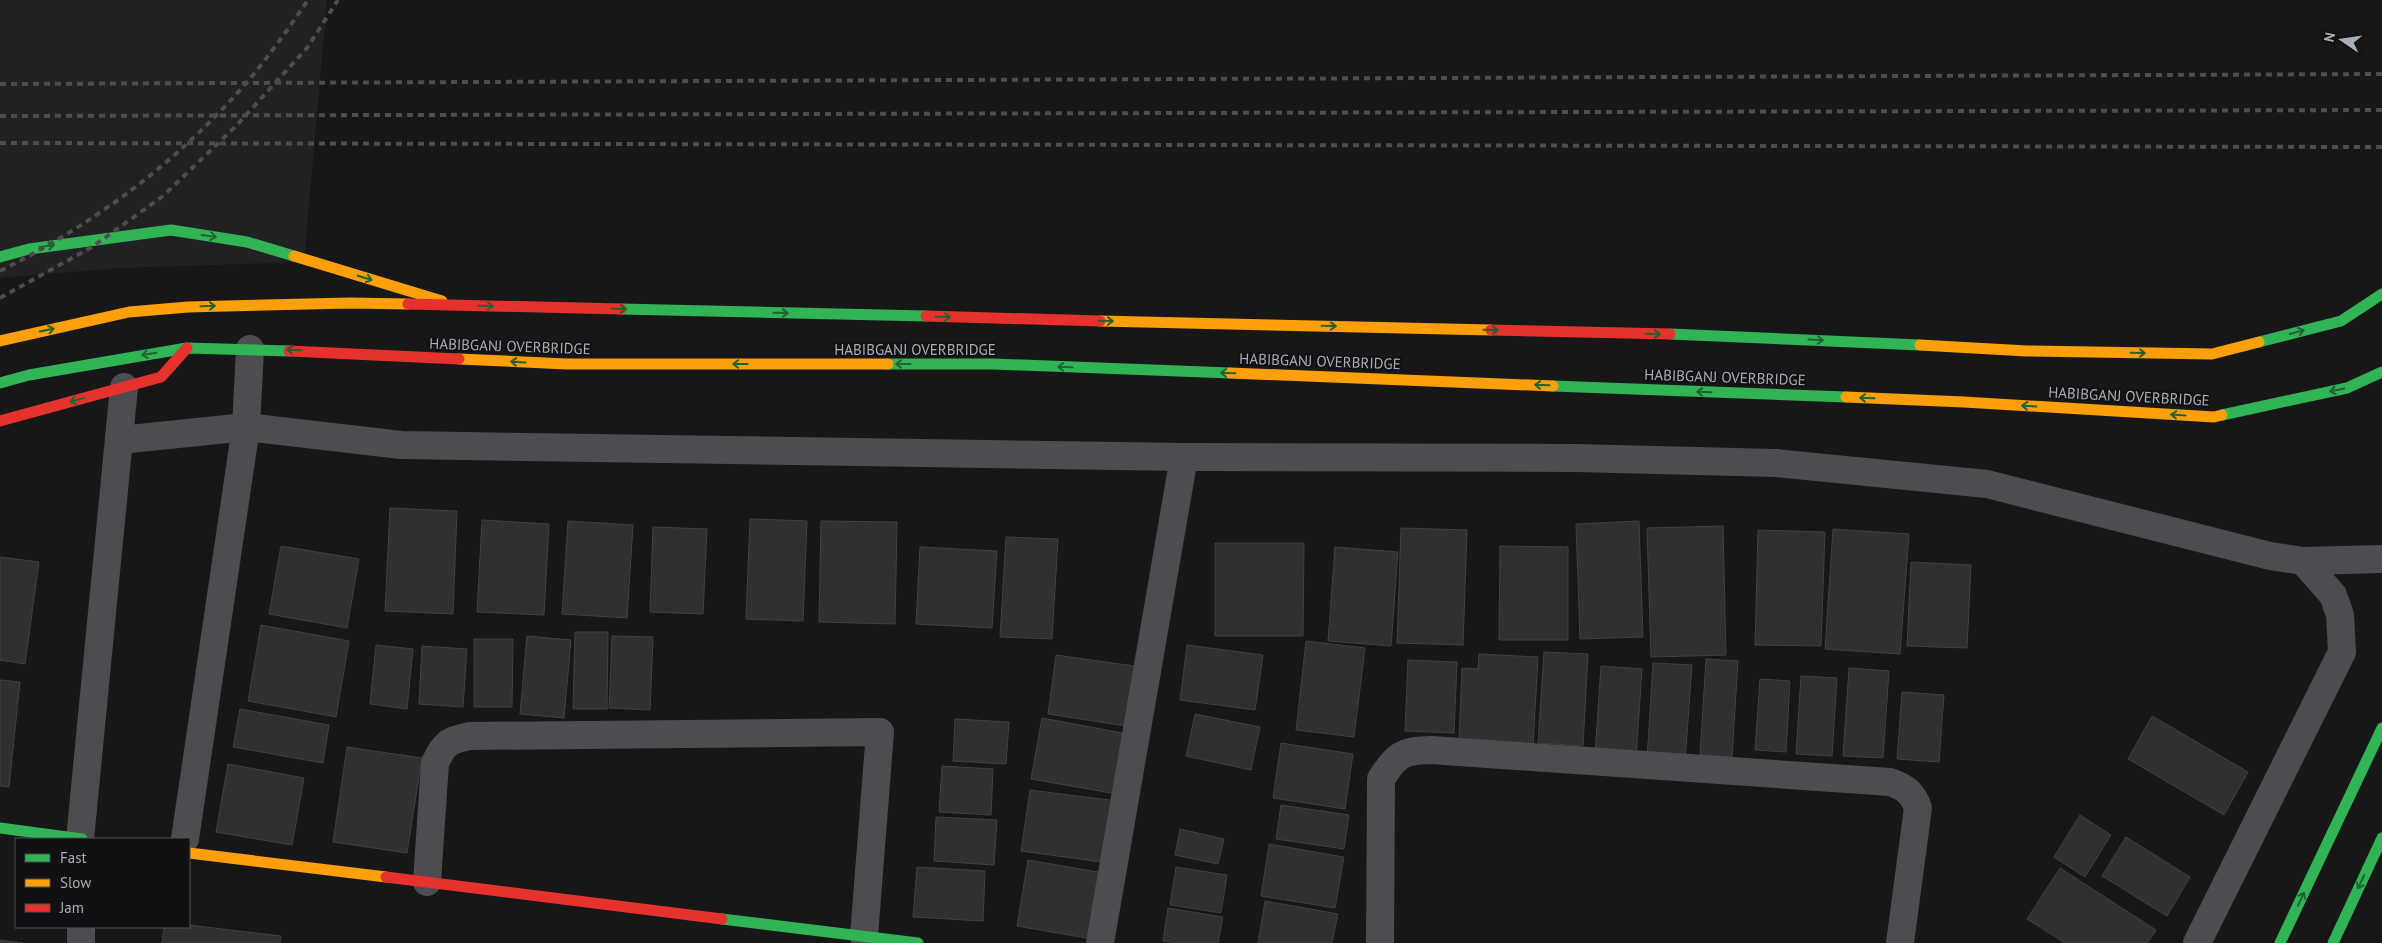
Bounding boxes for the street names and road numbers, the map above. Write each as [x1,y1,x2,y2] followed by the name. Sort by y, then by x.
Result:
[429,334,591,358] street label: HABIBGANJ OVERBRIDGE
[834,340,996,359] street label: HABIBGANJ OVERBRIDGE
[1239,349,1401,373] street label: HABIBGANJ OVERBRIDGE
[1644,365,1806,389] street label: HABIBGANJ OVERBRIDGE
[2048,382,2210,410] street label: HABIBGANJ OVERBRIDGE

